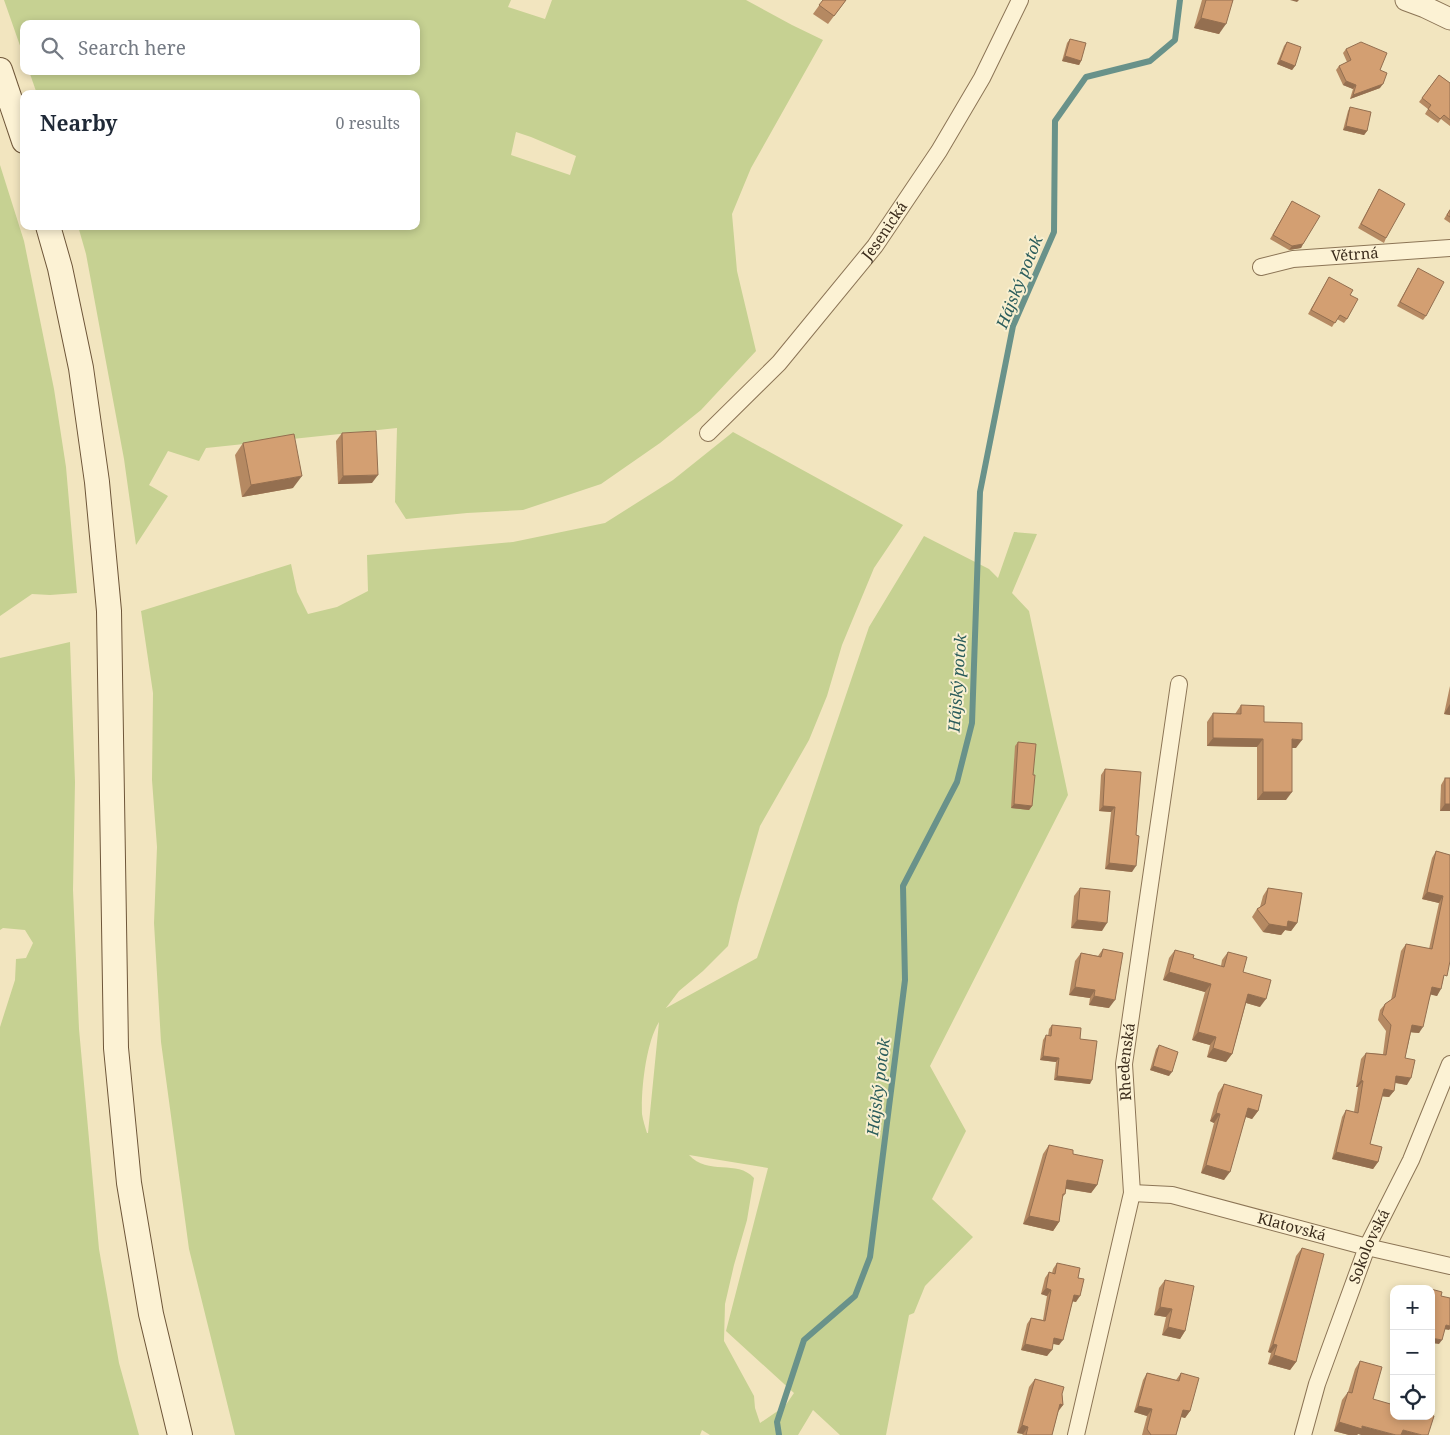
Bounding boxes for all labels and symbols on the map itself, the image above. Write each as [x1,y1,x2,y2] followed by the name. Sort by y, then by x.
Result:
[856,197,911,265] street label: Jesenická
[990,231,1048,333] water label: Hájský potok
[1330,242,1379,265] street label: Větrná
[943,632,971,734] water label: Hájský potok
[1113,1021,1139,1101] street label: Rhedenská
[861,1036,895,1138] water label: Hájský potok
[1343,1205,1394,1286] street label: Sokolovská
[1256,1207,1329,1245] street label: Klatovská

